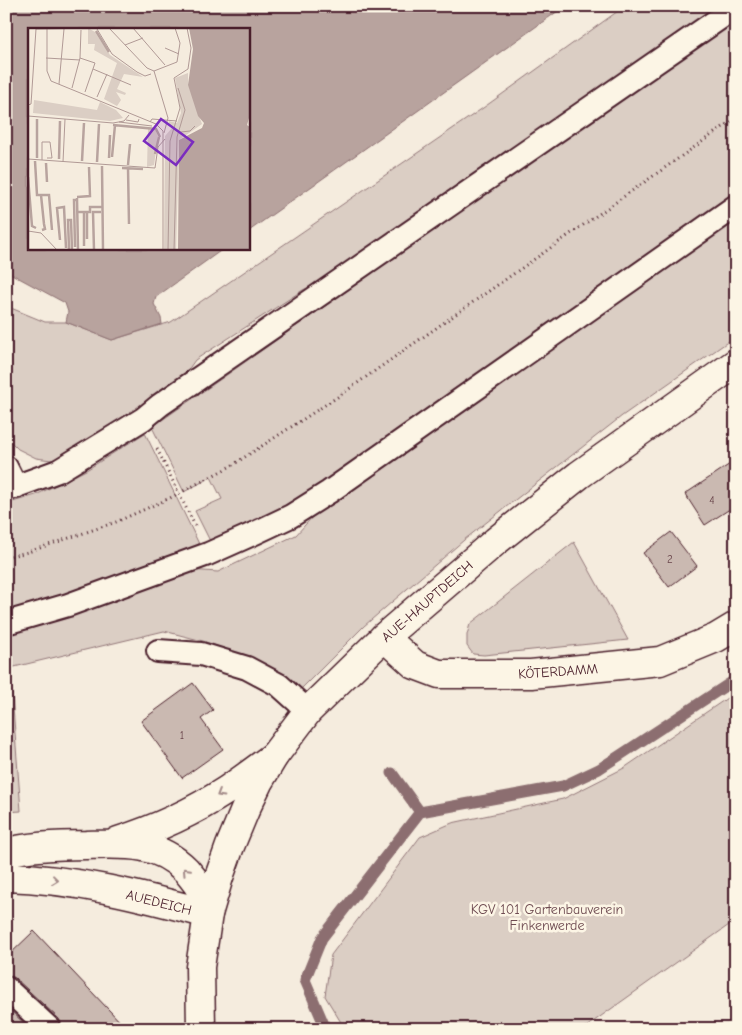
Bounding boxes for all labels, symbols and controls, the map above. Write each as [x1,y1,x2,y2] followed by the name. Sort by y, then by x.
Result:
[28,28,250,250] inset map
[709,494,715,507] house number: 4
[667,553,673,566] house number: 2
[378,557,477,646] street label: AUE-HAUPTDEICH
[517,660,599,683] street label: KÖTERDAMM
[180,729,184,742] house number: 1
[216,788,225,798] one-way arrow
[183,868,192,877] one-way arrow
[51,875,59,885] one-way arrow
[124,886,194,919] street label: AUEDEICH
[471,901,623,934] park label: KGV 101 Gartenbauverein Finkenwerde

